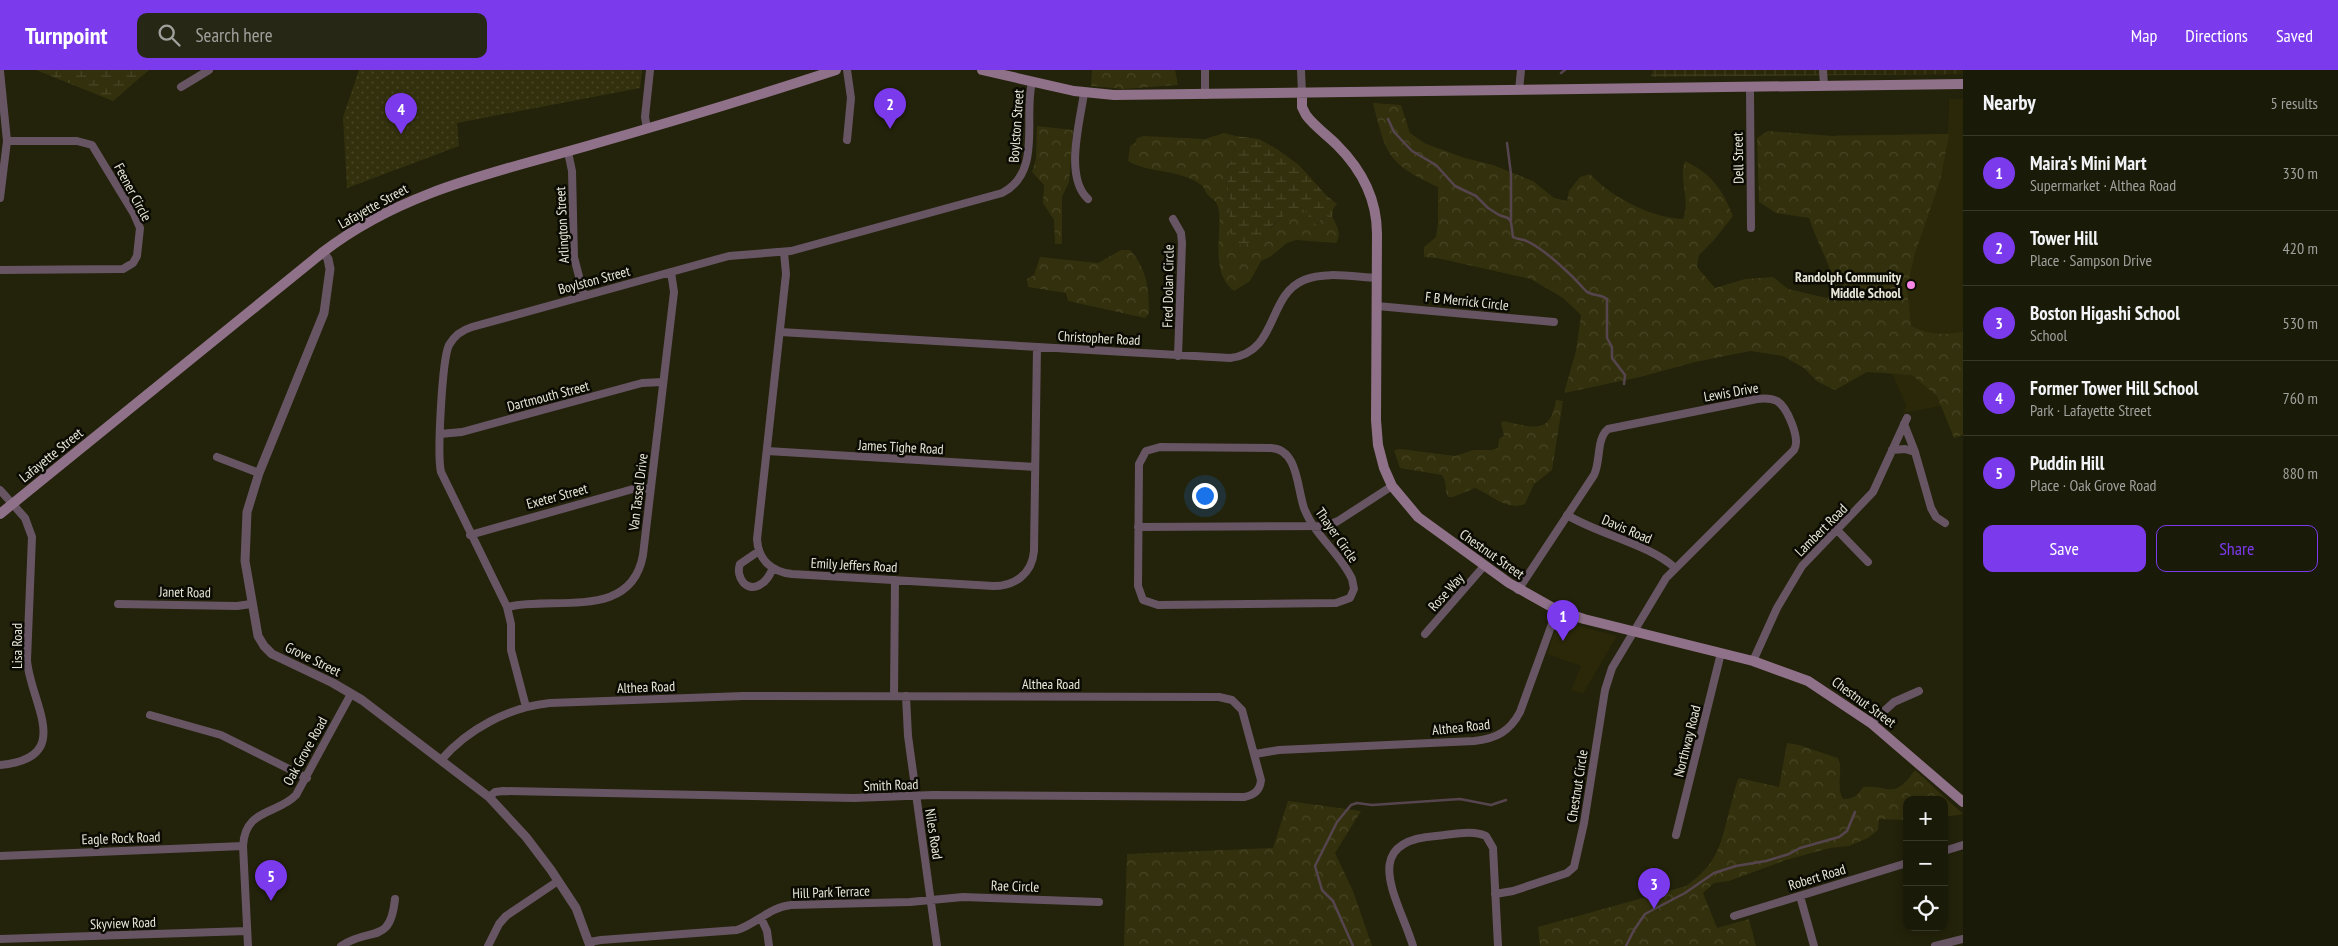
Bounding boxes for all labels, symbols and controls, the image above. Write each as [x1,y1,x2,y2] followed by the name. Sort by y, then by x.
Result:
[137,13,487,58] search box
[25,20,107,51] text: Turnpoint
[155,21,183,49] icon: search
[195,23,273,47] text: Search here
[2131,24,2157,47] text: Map
[2185,24,2248,47] text: Directions
[2276,24,2313,47] text: Saved
[874,88,906,129] pin: 2
[1004,88,1028,163] street label: Boylston Street
[1983,89,2036,116] text: Nearby
[385,93,417,134] pin: 4
[2271,93,2318,113] text: 5 results
[1729,132,1747,184] street label: Dell Street
[2030,151,2147,175] text: Maira's Mini Mart
[110,160,156,224] street label: Feener Circle
[1995,163,2003,183] text: 1
[2283,163,2318,183] text: 330 m
[2030,175,2176,195] text: Supermarket · Althea Road
[335,179,411,232] street label: Lafayette Street
[551,186,573,264] street label: Arlington Street
[2030,226,2098,250] text: Tower Hill
[1995,238,2003,258] text: 2
[2283,238,2318,258] text: 420 m
[1158,244,1178,328] street label: Fred Dolan Circle
[2030,250,2152,270] text: Place · Sampson Drive
[556,262,632,298] street label: Boylston Street
[1795,268,1902,302] place label: Randolph Community Middle School
[1905,279,1917,291] marker: Randolph Community Middle School
[1424,288,1510,314] street label: F B Merrick Circle
[2030,301,2180,325] text: Boston Higashi School
[1995,313,2003,333] text: 3
[2283,313,2318,333] text: 530 m
[2030,325,2067,345] text: School
[1057,327,1141,349] street label: Christopher Road
[505,376,591,416] street label: Dartmouth Street
[2030,376,2198,400] text: Former Tower Hill School
[1702,378,1760,406] street label: Lewis Drive
[1995,388,2003,408] text: 4
[2283,388,2318,408] text: 760 m
[2030,400,2151,420] text: Park · Lafayette Street
[16,424,87,486] street label: Lafayette Street
[857,436,944,458] street label: James Tighe Road
[2030,451,2104,475] text: Puddin Hill
[624,452,652,533] street label: Van Tassel Drive
[1995,463,2003,483] text: 5
[2283,463,2318,483] text: 880 m
[2030,475,2156,495] text: Place · Oak Grove Road
[524,479,590,513] street label: Exeter Street
[1192,483,1218,509] your location
[1791,500,1851,560] street label: Lambert Road
[1312,504,1363,566] street label: Thayer Circle
[1599,510,1655,548] street label: Davis Road
[1456,525,1528,583] street label: Chestnut Street
[1983,525,2146,572] button: Save
[2156,525,2318,572] button: Share
[810,554,898,576] street label: Emily Jeffers Road
[1424,569,1468,615] street label: Rose Way
[158,583,211,601] street label: Janet Road
[1547,600,1579,641] pin: 1
[8,623,26,669] street label: Lisa Road
[282,638,344,680] street label: Grove Street
[1828,673,1900,731] street label: Chestnut Street
[1022,675,1080,693] street label: Althea Road
[617,677,675,697] street label: Althea Road
[1669,703,1705,779] street label: Northway Road
[279,713,331,789] street label: Oak Grove Road
[1431,715,1491,739] street label: Althea Road
[1562,748,1592,824] street label: Chestnut Circle
[863,775,919,795] street label: Smith Road
[1903,796,1948,931] map controls
[1903,796,1948,841] button: +
[921,807,947,861] street label: Niles Road
[81,828,161,848] street label: Eagle Rock Road
[1903,841,1948,886] button: −
[255,860,287,901] pin: 5
[1786,860,1848,894] street label: Robert Road
[1638,868,1670,909] pin: 3
[991,876,1040,896] street label: Rae Circle
[792,882,870,902] street label: Hill Park Terrace
[1903,886,1948,931] button: locate
[90,913,156,933] street label: Skyview Road

